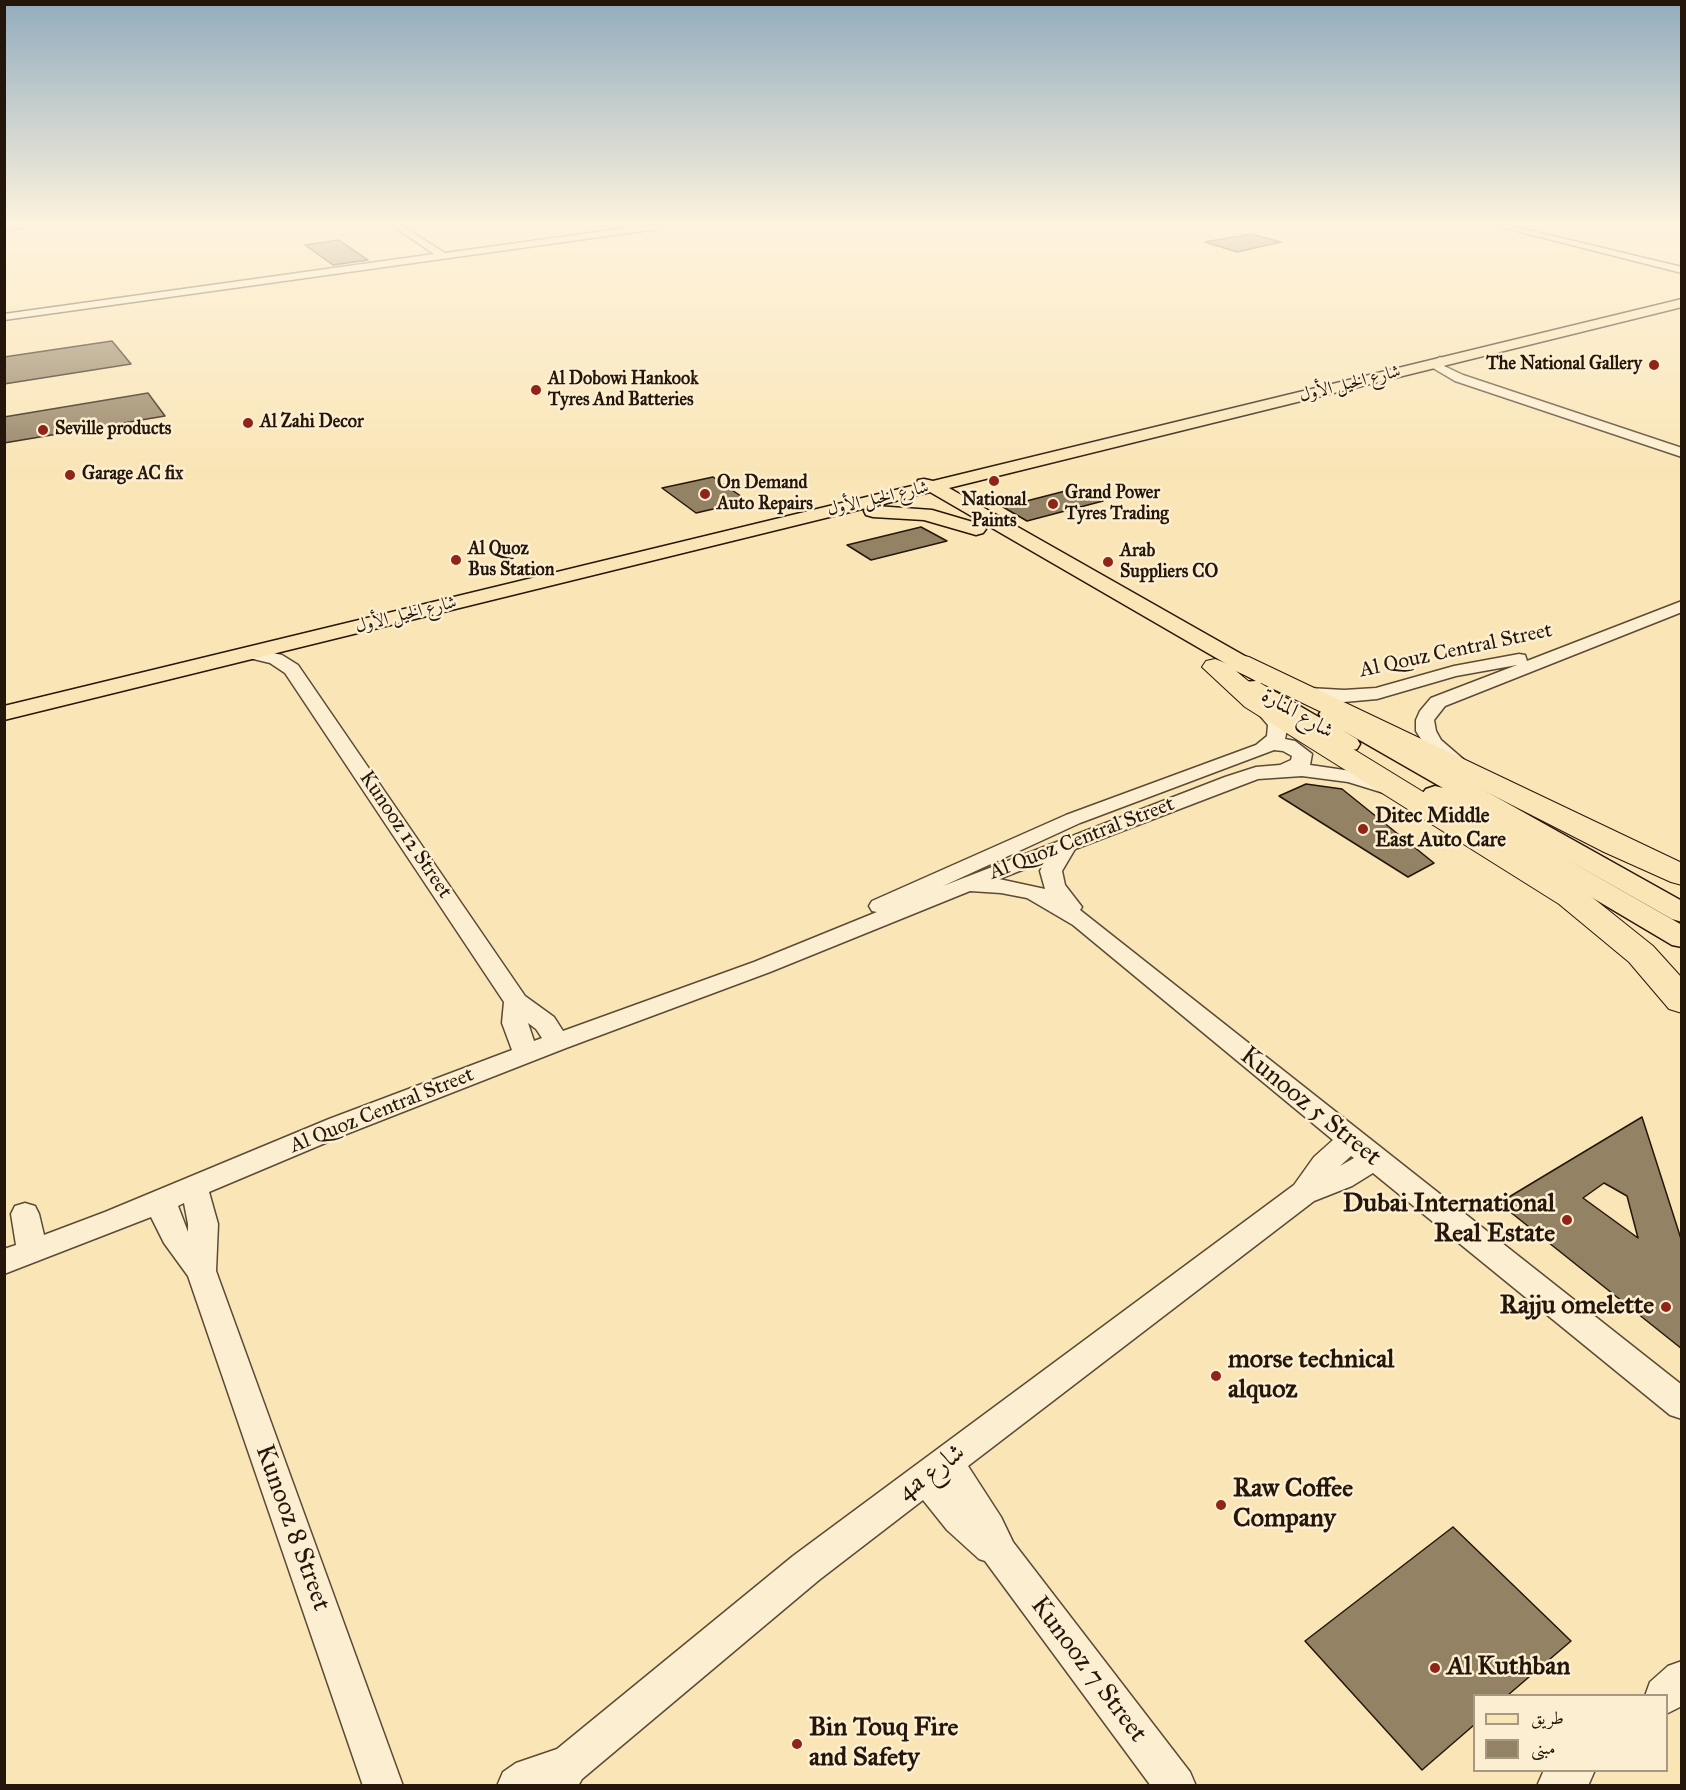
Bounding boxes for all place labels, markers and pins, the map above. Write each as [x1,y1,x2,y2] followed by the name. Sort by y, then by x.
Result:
[1486,354,1642,376] place label: The National Gallery
[1647,358,1661,372] marker: The National Gallery
[548,369,699,412] place label: Al Dobowi Hankook Tyres And Batteries
[529,383,543,397] marker: Al Dobowi Hankook Tyres And Batteries
[260,412,364,434] place label: Al Zahi Decor
[241,416,255,430] marker: Al Zahi Decor
[55,419,171,441] place label: Seville products
[36,423,50,437] marker: Seville products
[82,464,183,486] place label: Garage AC fix
[63,468,77,482] marker: Garage AC fix
[717,473,813,516] place label: On Demand Auto Repairs
[987,474,1001,488] marker: National Paints
[1065,483,1169,526] place label: Grand Power Tyres Trading
[698,487,712,501] marker: On Demand Auto Repairs
[961,490,1027,532] place label: National Paints
[1046,497,1060,511] marker: Grand Power Tyres Trading
[468,539,554,582] place label: Al Quoz Bus Station
[1120,541,1218,584] place label: Arab Suppliers CO
[449,553,463,567] marker: Al Quoz Bus Station
[1101,555,1115,569] marker: Arab Suppliers CO
[1375,804,1506,854] place label: Ditec Middle East Auto Care
[1356,822,1370,836] marker: Ditec Middle East Auto Care
[1343,1189,1555,1250] place label: Dubai International Real Estate
[1560,1213,1574,1227] marker: Dubai International Real Estate
[1500,1291,1654,1323] place label: Rajju omelette
[1659,1300,1673,1314] marker: Rajju omelette
[1228,1345,1394,1406] place label: morse technical alquoz
[1209,1369,1223,1383] marker: morse technical alquoz
[1233,1474,1353,1536] place label: Raw Coffee Company
[1214,1498,1228,1512] marker: Raw Coffee Company
[1447,1652,1570,1684] place label: Al Kuthban
[1428,1661,1442,1675] marker: Al Kuthban
[809,1713,958,1774] place label: Bin Touq Fire and Safety
[790,1737,804,1751] marker: Bin Touq Fire and Safety

